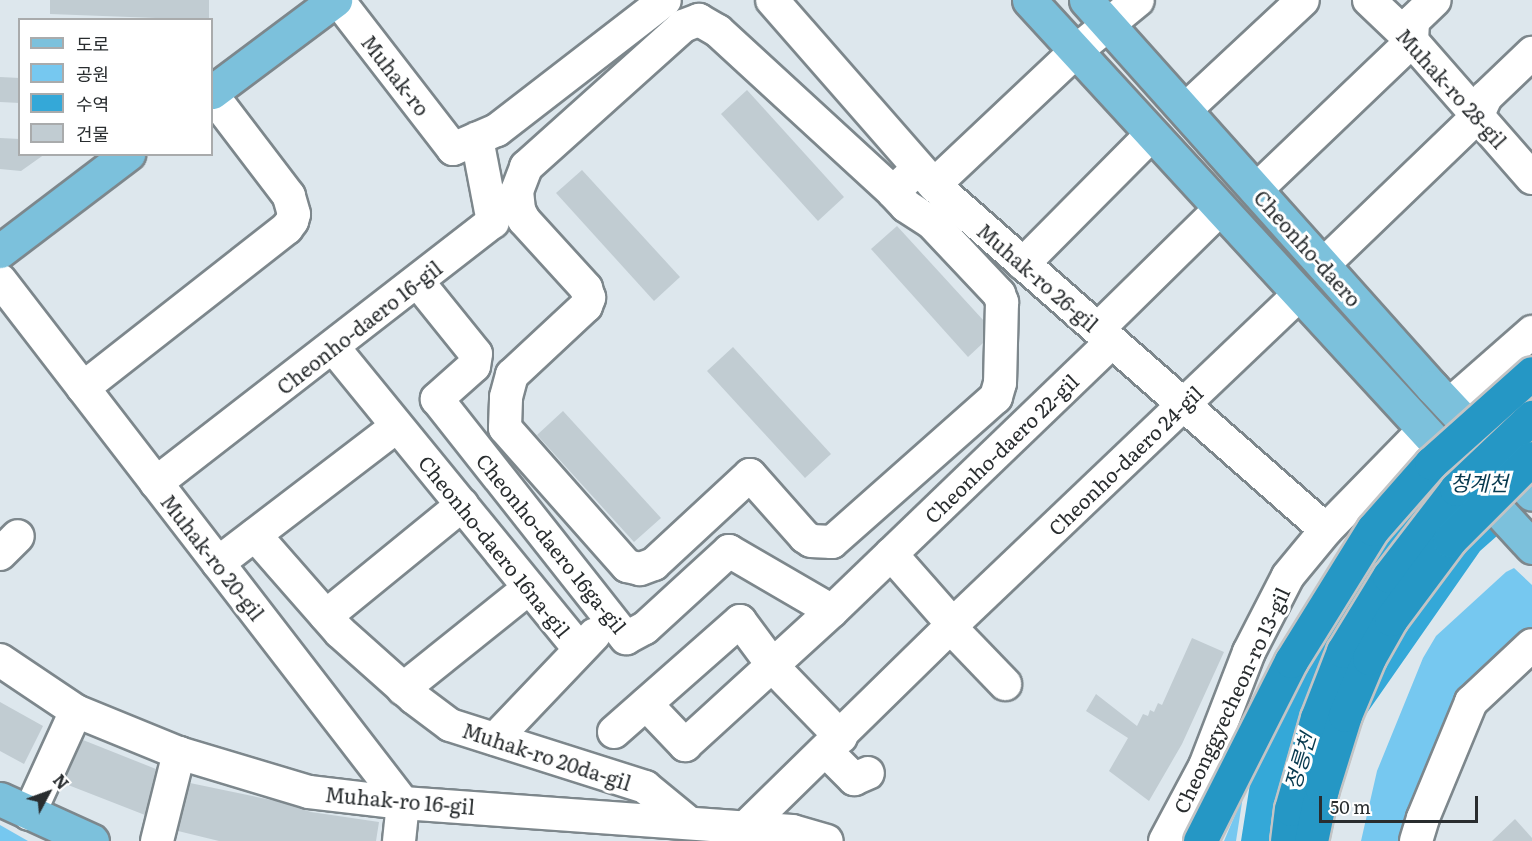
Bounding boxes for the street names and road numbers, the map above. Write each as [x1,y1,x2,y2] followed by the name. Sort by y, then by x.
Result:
[1392,23,1512,153] street label: Muhak-ro 28-gil
[357,30,435,120] street label: Muhak-ro
[1250,185,1366,311] street label: Cheonho-daero
[973,218,1103,336] street label: Muhak-ro 26-gil
[272,255,446,399] street label: Cheonho-daero 16-gil
[919,369,1083,527] street label: Cheonho-daero 22-gil
[1043,380,1207,540] street label: Cheonho-daero 24-gil
[472,448,632,638] street label: Cheonho-daero 16ga-gil
[414,450,576,642] street label: Cheonho-daero 16na-gil
[156,489,270,625] street label: Muhak-ro 20-gil
[1168,583,1294,817] street label: Cheonggyecheon-ro 13-gil
[460,717,634,795] street label: Muhak-ro 20da-gil
[324,782,476,818] street label: Muhak-ro 16-gil

